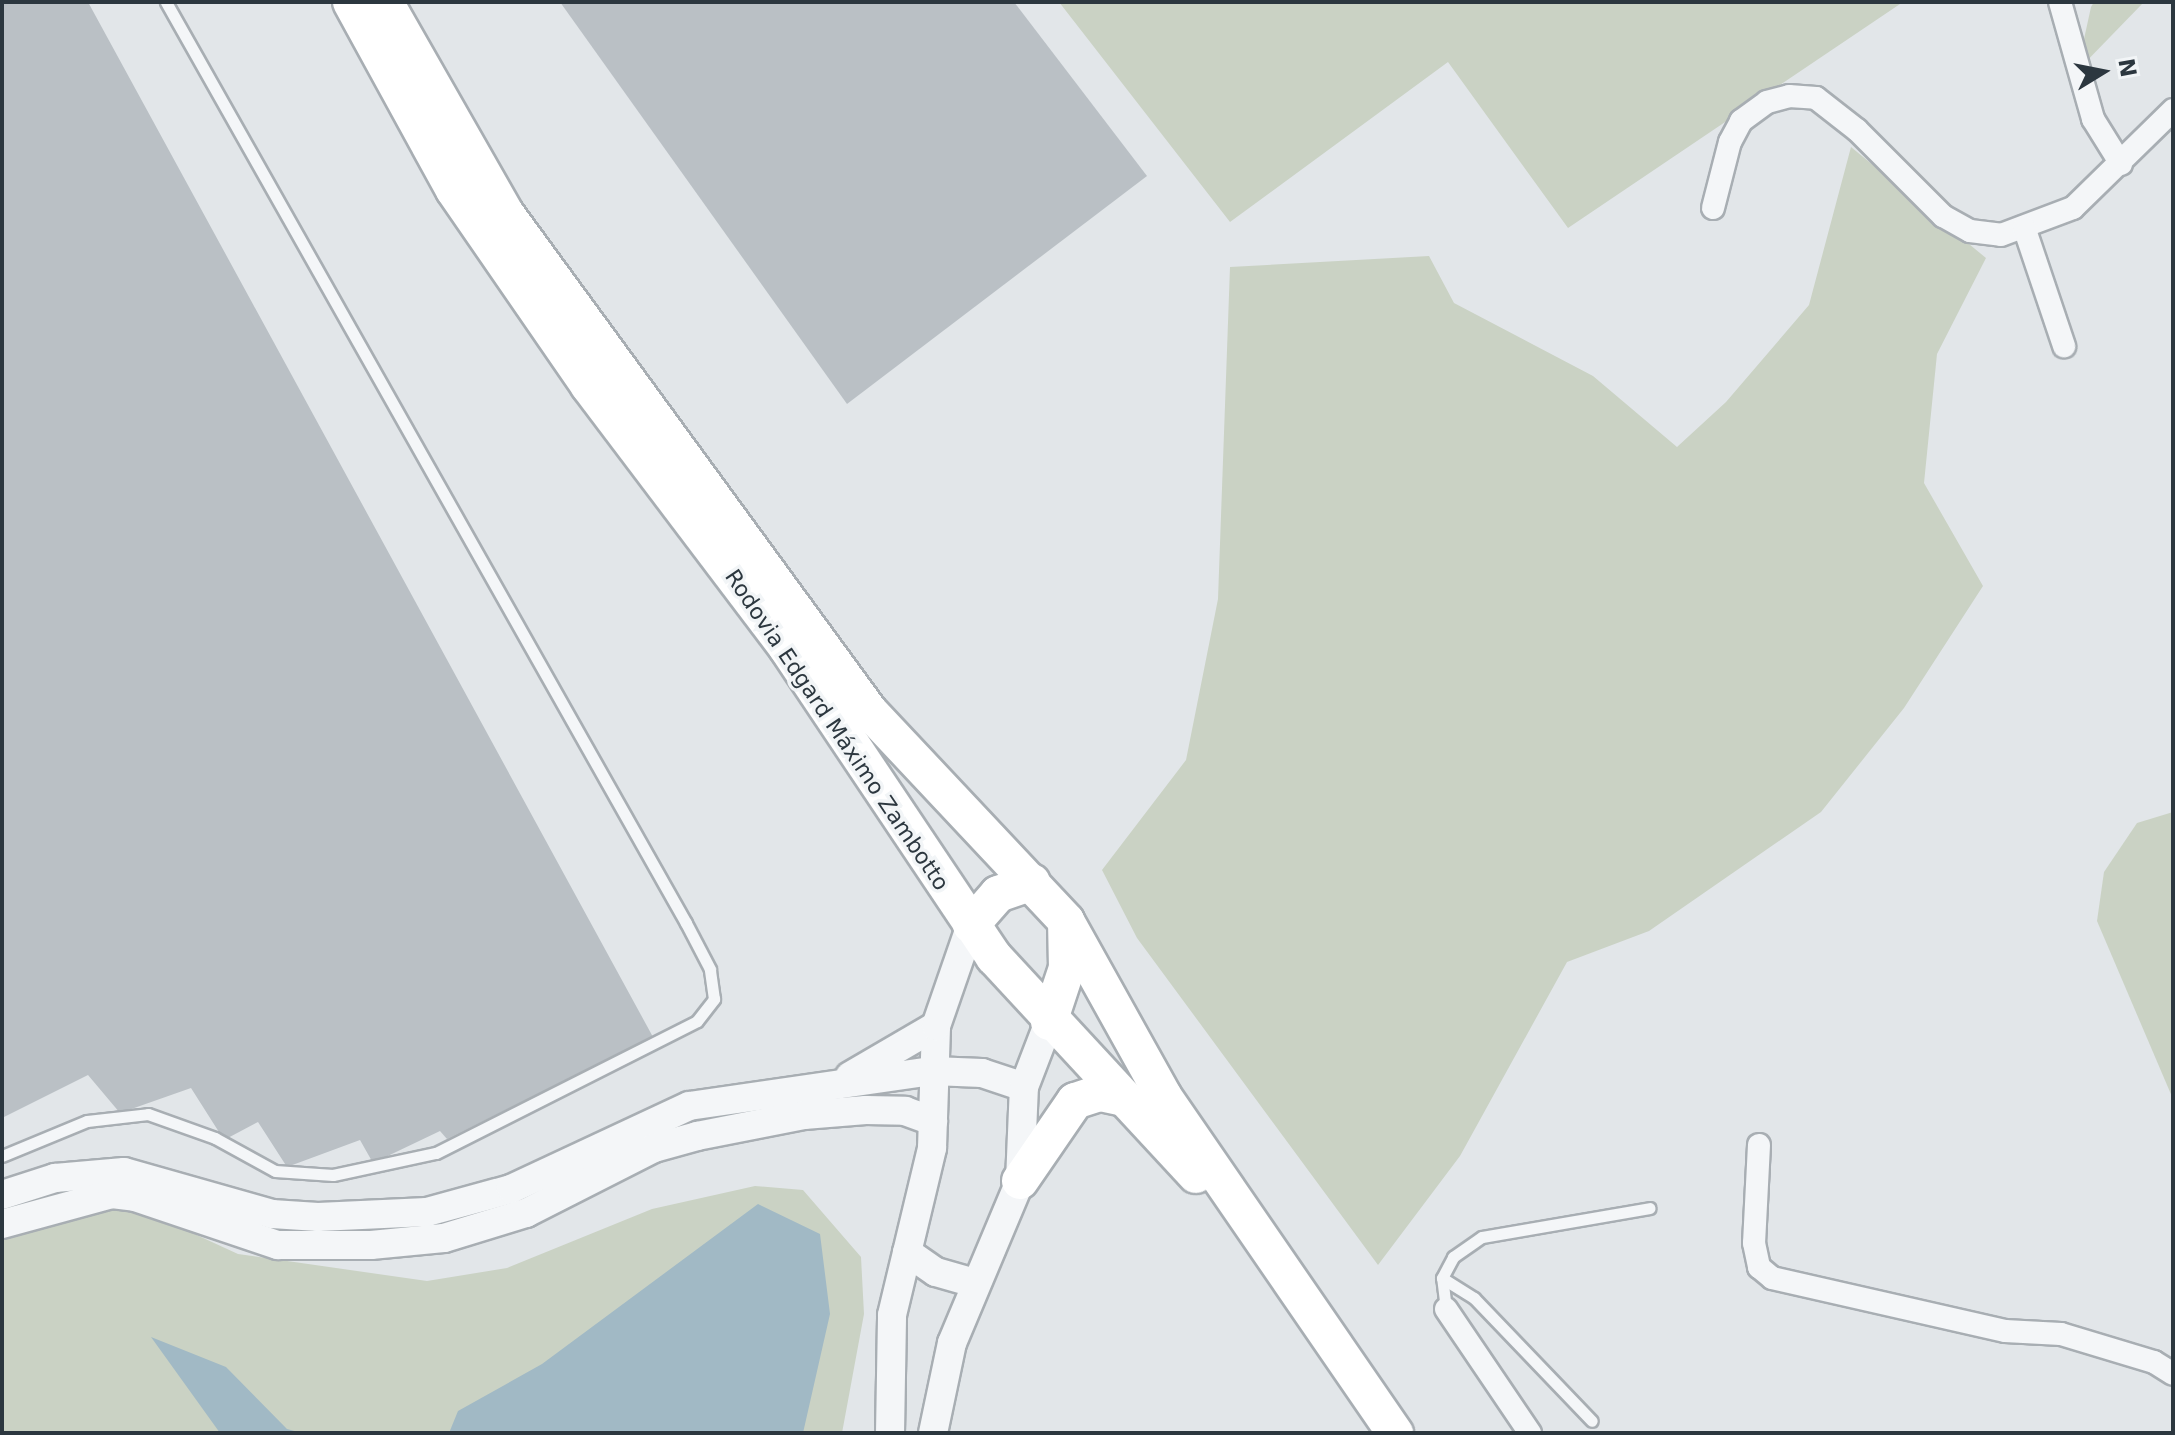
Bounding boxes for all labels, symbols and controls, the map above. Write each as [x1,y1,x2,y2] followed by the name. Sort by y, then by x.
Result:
[2063,32,2143,112] north arrow
[2113,56,2141,79] text: N
[719,565,955,895] street label: Rodovia Edgard Máximo Zambotto

